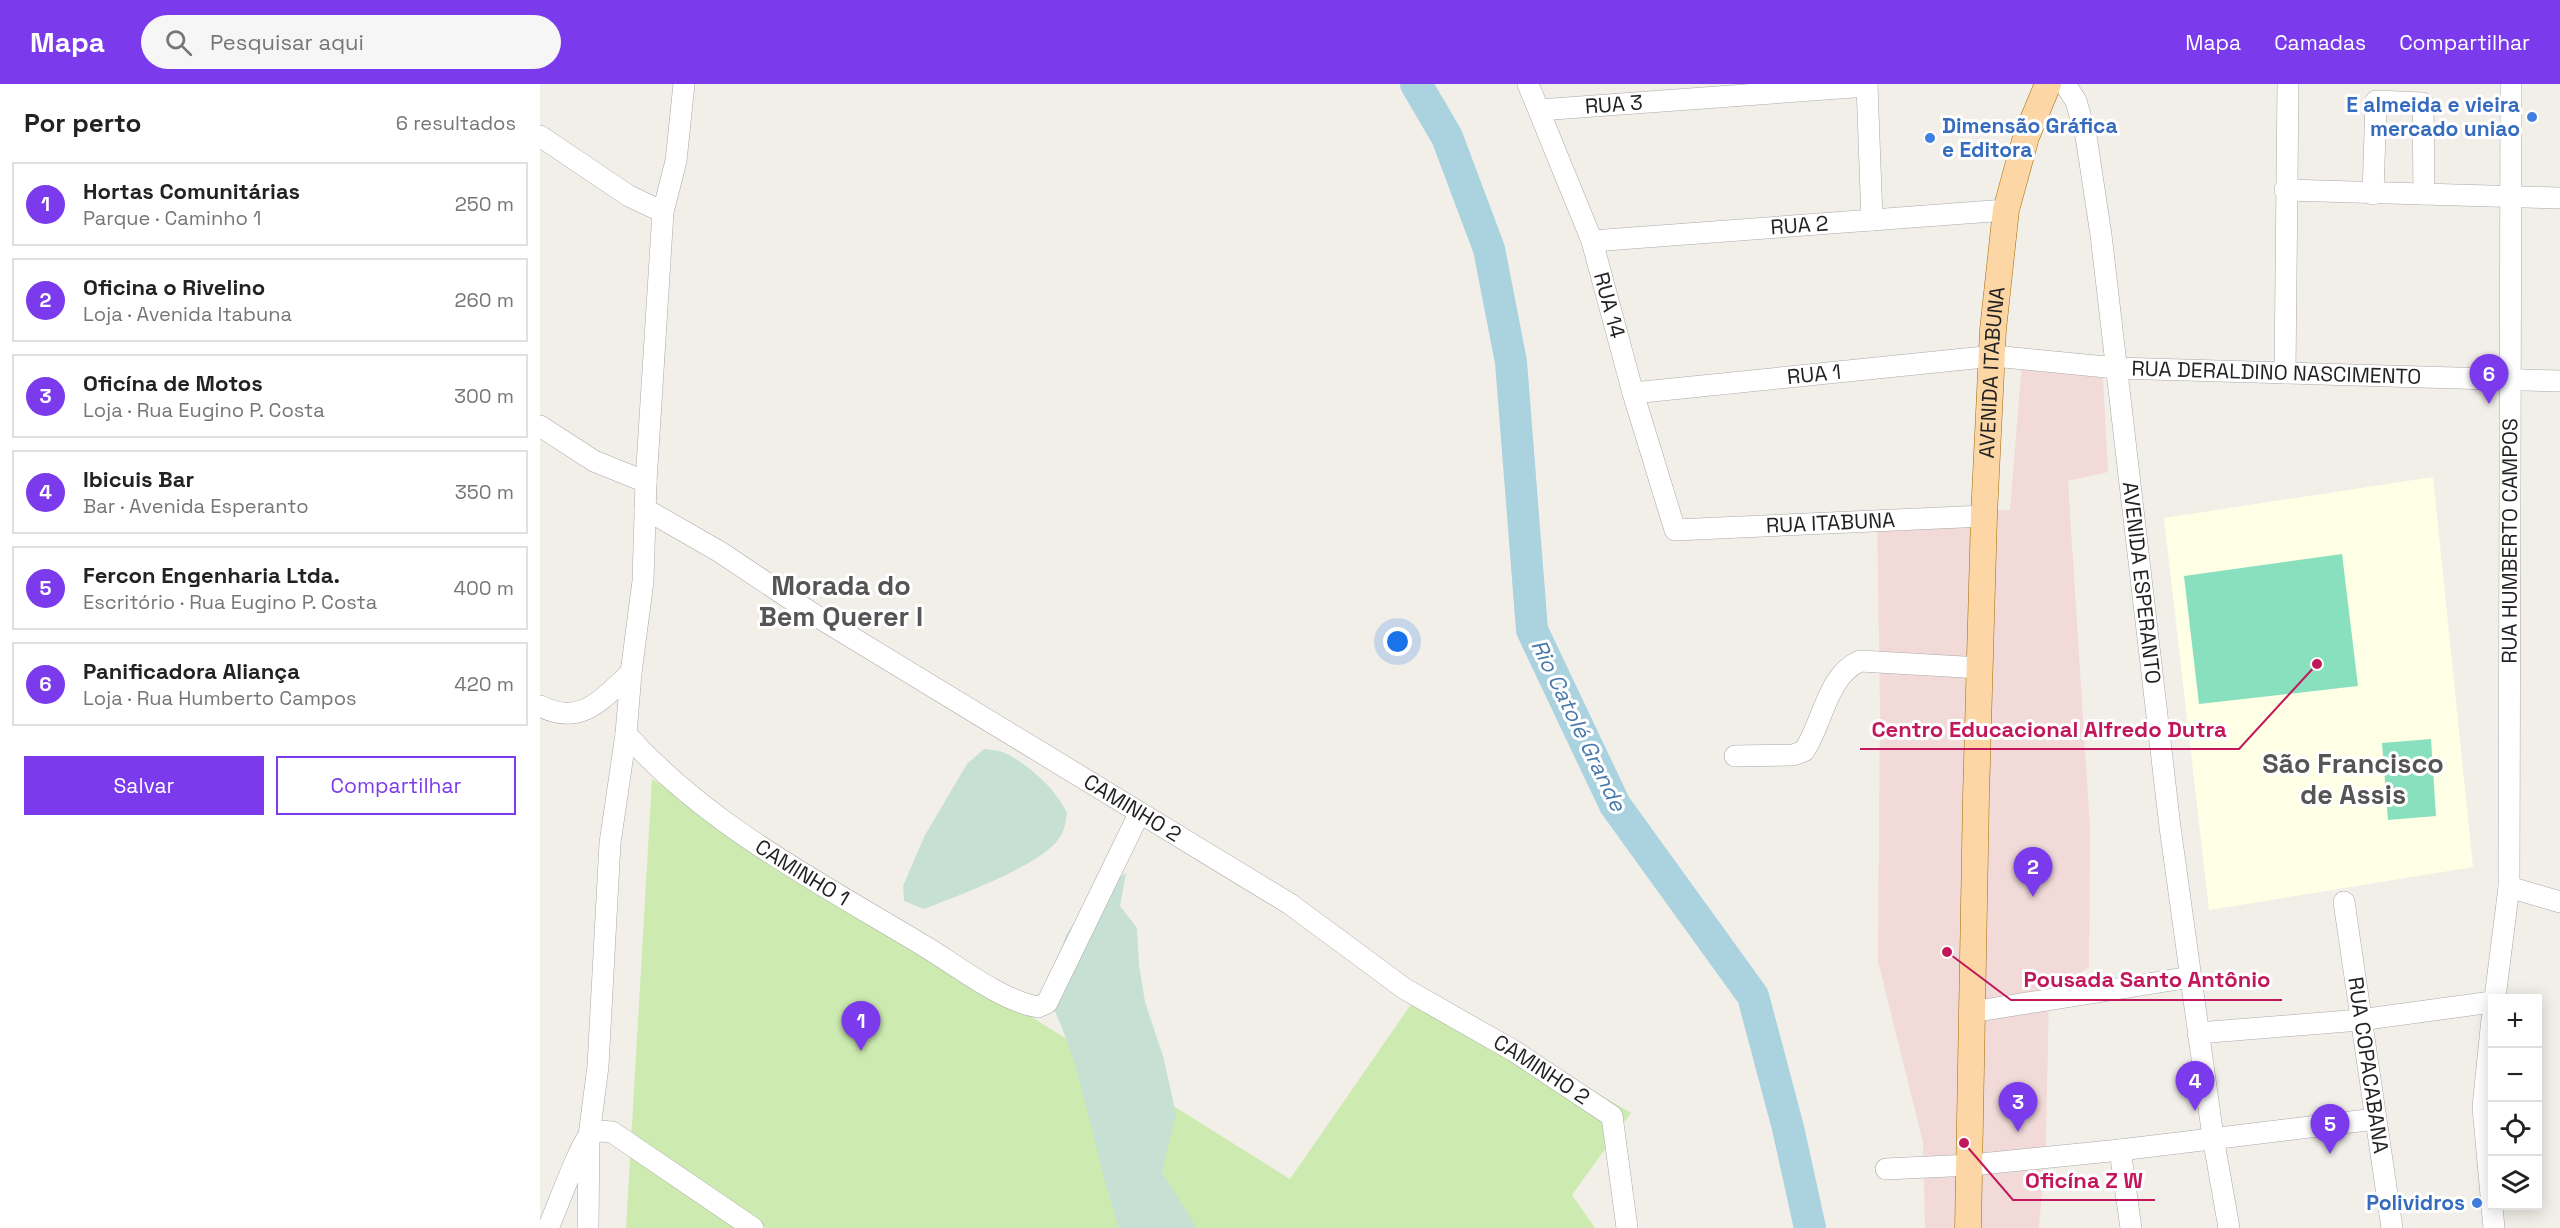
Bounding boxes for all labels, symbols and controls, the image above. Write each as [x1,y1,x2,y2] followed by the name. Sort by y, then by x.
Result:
[141,15,561,69] search box
[30,24,105,60] text: Mapa
[162,26,195,59] icon: search
[210,28,364,56] text: Pesquisar aqui
[2185,29,2241,56] text: Mapa
[2274,29,2366,56] text: Camadas
[2399,29,2530,56] text: Compartilhar
[1584,88,1644,120] street label: RUA 3
[2346,91,2520,142] place label: E almeida e vieira mercado uniao
[24,106,141,140] text: Por perto
[396,110,516,136] text: 6 resultados
[2525,110,2539,124] marker: E almeida e vieira mercado uniao
[1942,112,2118,163] place label: Dimensão Gráfica e Editora
[1923,131,1937,145] marker: Dimensão Gráfica e Editora
[83,177,300,205] text: Hortas Comunitárias
[41,191,50,217] text: 1
[455,191,514,217] text: 250 m
[83,205,261,231] text: Parque · Caminho 1
[1769,209,1829,241] street label: RUA 2
[1588,269,1632,341] street label: RUA 14
[83,273,265,301] text: Oficina o Rivelino
[1973,285,2011,459] street label: AVENIDA ITABUNA
[40,287,51,313] text: 2
[455,287,514,313] text: 260 m
[83,301,292,327] text: Loja · Avenida Itabuna
[2131,354,2422,390] street label: RUA DERALDINO NASCIMENTO
[2470,354,2508,404] pin: 6
[1786,358,1842,390] street label: RUA 1
[83,369,263,397] text: Oficína de Motos
[39,383,52,409] text: 3
[454,383,514,409] text: 300 m
[83,397,325,423] text: Loja · Rua Eugino P. Costa
[2496,418,2523,664] street label: RUA HUMBERTO CAMPOS
[83,465,194,493] text: Ibicuis Bar
[39,479,52,505] text: 4
[455,479,514,505] text: 350 m
[2117,480,2167,685] street label: AVENIDA ESPERANTO
[83,493,309,519] text: Bar · Avenida Esperanto
[1765,506,1896,539] street label: RUA ITABUNA
[83,561,340,589] text: Fercon Engenharia Ltda.
[759,568,923,634] district label: Morada do Bem Querer I
[40,575,52,601] text: 5
[454,575,514,601] text: 400 m
[83,589,377,615] text: Escritório · Rua Eugino P. Costa
[1383,627,1412,656] your location
[1525,634,1633,816] water label: Rio Catolé Grande
[83,657,300,685] text: Panificadora Aliança
[39,671,52,697] text: 6
[454,671,514,697] text: 420 m
[83,685,357,711] text: Loja · Rua Humberto Campos
[1860,709,2239,749] callout: Centro Educacional Alfredo Dutra
[1871,715,2227,743] text: Centro Educacional Alfredo Dutra
[2262,746,2444,812] district label: São Francisco de Assis
[24,756,264,815] button: Salvar
[276,756,516,815] button: Compartilhar
[1079,768,1187,848] street label: CAMINHO 2
[750,833,854,912] street label: CAMINHO 1
[2014,848,2052,897] pin: 2
[2011,960,2282,1000] callout: Pousada Santo Antônio
[2023,965,2271,993] text: Pousada Santo Antônio
[2342,975,2395,1155] street label: RUA COPACABANA
[2488,994,2542,1210] map controls
[2488,994,2542,1048] button: +
[842,1002,880,1051] pin: 1
[1489,1028,1595,1110] street label: CAMINHO 2
[2488,1048,2542,1102] button: −
[2176,1062,2214,1111] pin: 4
[1998,1082,2038,1132] pin: 3
[2488,1102,2542,1156] button: locate
[2310,1104,2350,1154] pin: 5
[2488,1156,2542,1210] button: layers
[2013,1160,2155,1200] callout: Oficína Z W
[2025,1166,2143,1194] text: Oficína Z W
[2366,1189,2465,1216] place label: Polividros
[2470,1196,2484,1210] marker: Polividros

